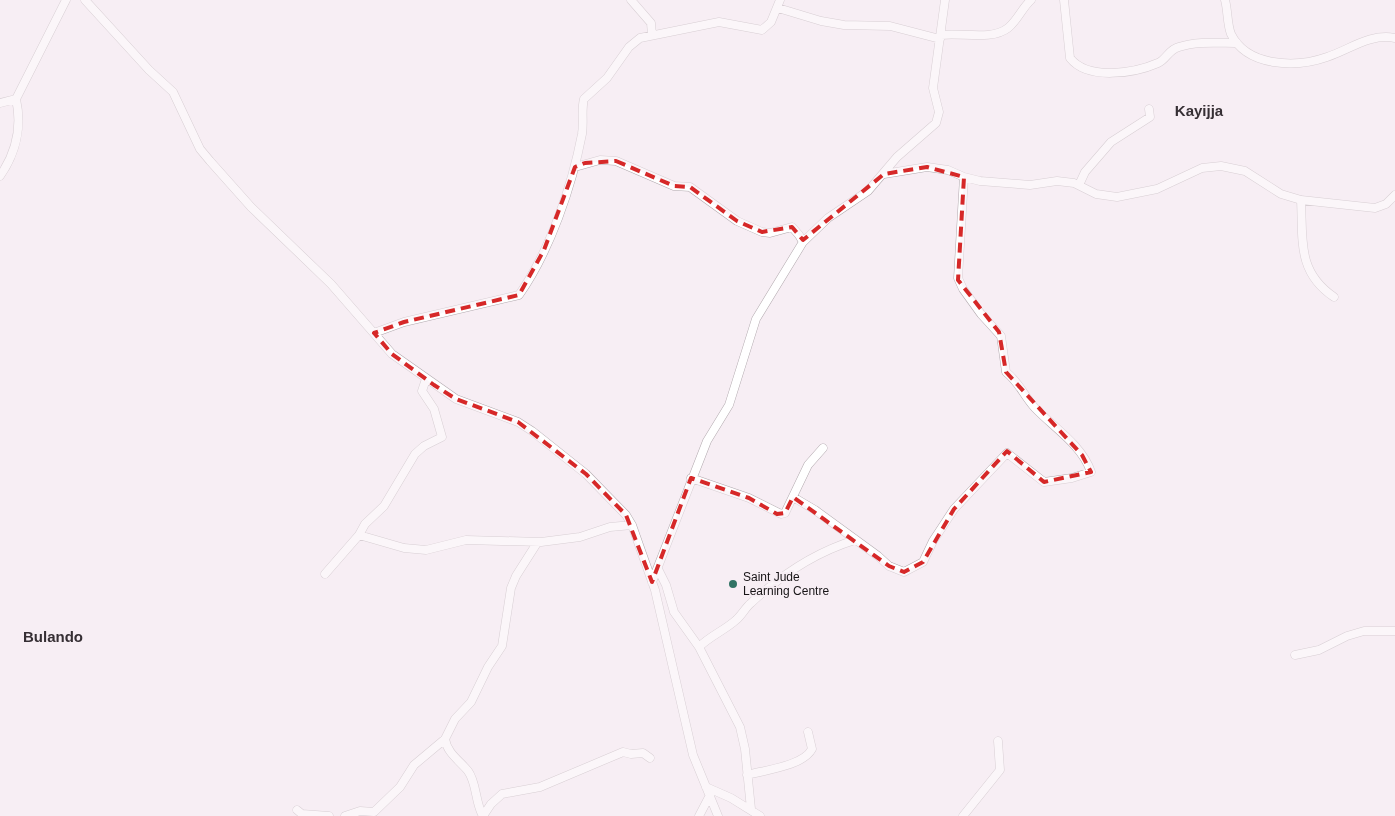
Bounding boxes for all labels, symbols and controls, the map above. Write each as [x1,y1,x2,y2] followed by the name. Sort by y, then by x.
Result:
[1175,102,1224,119] district label: Kayijja
[743,570,829,598] place label: Saint Jude Learning Centre
[727,578,739,590] marker: Saint Jude Learning Centre
[23,628,83,645] district label: Bulando

